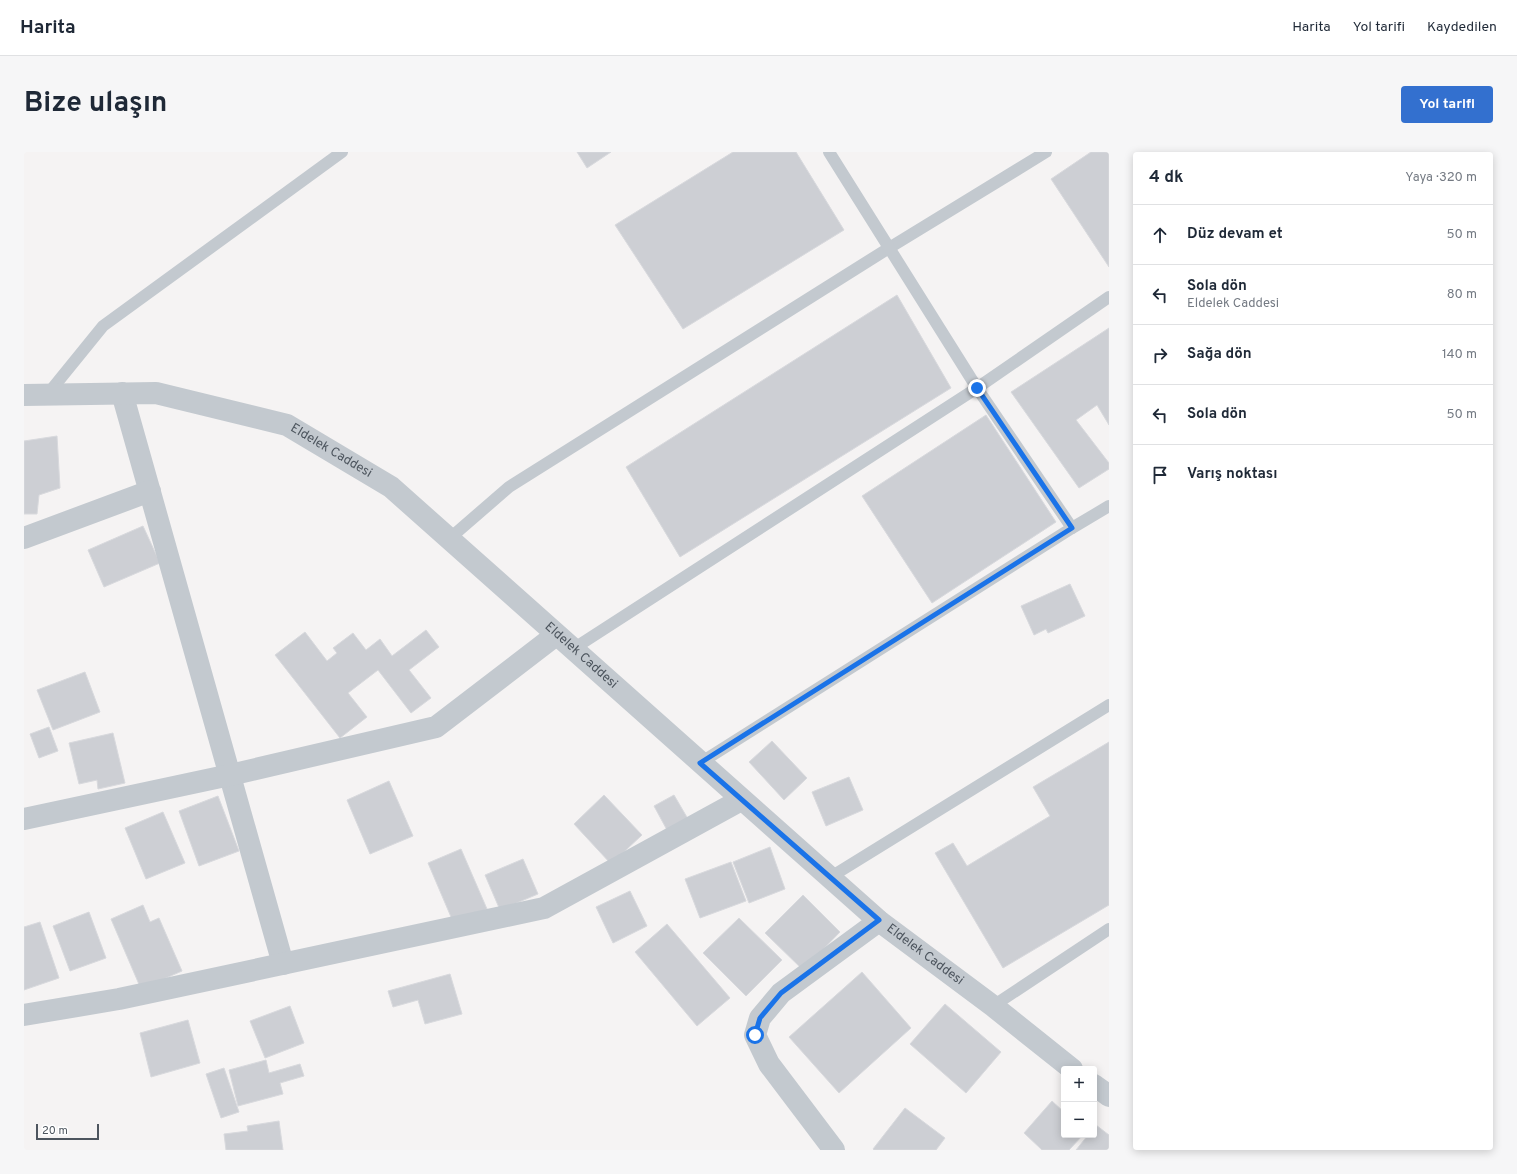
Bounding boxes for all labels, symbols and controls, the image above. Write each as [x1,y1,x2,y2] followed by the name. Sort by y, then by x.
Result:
[20,16,76,40] text: Harita
[1292,19,1331,36] text: Harita
[1353,19,1405,36] text: Yol tarifi
[1427,19,1497,36] text: Kaydedilen
[24,86,167,122] text: Bize ulaşın
[1401,86,1493,123] button: Yol tarifi
[1149,167,1184,189] text: 4 dk
[1405,170,1477,186] text: Yaya · 320 m
[1149,224,1171,246] icon: ahead
[1187,225,1283,244] text: Düz devam et
[1447,227,1477,243] text: 50 m
[1187,277,1247,296] text: Sola dön
[1149,284,1171,306] icon: left
[1447,287,1477,303] text: 80 m
[1187,296,1279,312] text: Eldelek Caddesi
[1149,344,1171,366] icon: right
[1187,345,1252,364] text: Sağa dön
[1442,347,1477,363] text: 140 m
[968,379,986,397] route end
[1149,404,1171,426] icon: left
[1187,405,1247,424] text: Sola dön
[1447,407,1477,423] text: 50 m
[287,421,375,482] street label: Eldelek Caddesi
[1149,464,1171,486] icon: arrive
[1187,465,1278,484] text: Varış noktası
[541,619,621,692] street label: Eldelek Caddesi
[883,921,966,989] street label: Eldelek Caddesi
[746,1026,764,1044] route start
[1061,1066,1097,1138] map controls
[1061,1066,1097,1102] button: +
[1061,1102,1097,1138] button: −
[36,1122,99,1141] scale bar
[42,1124,68,1138] text: 20 m

